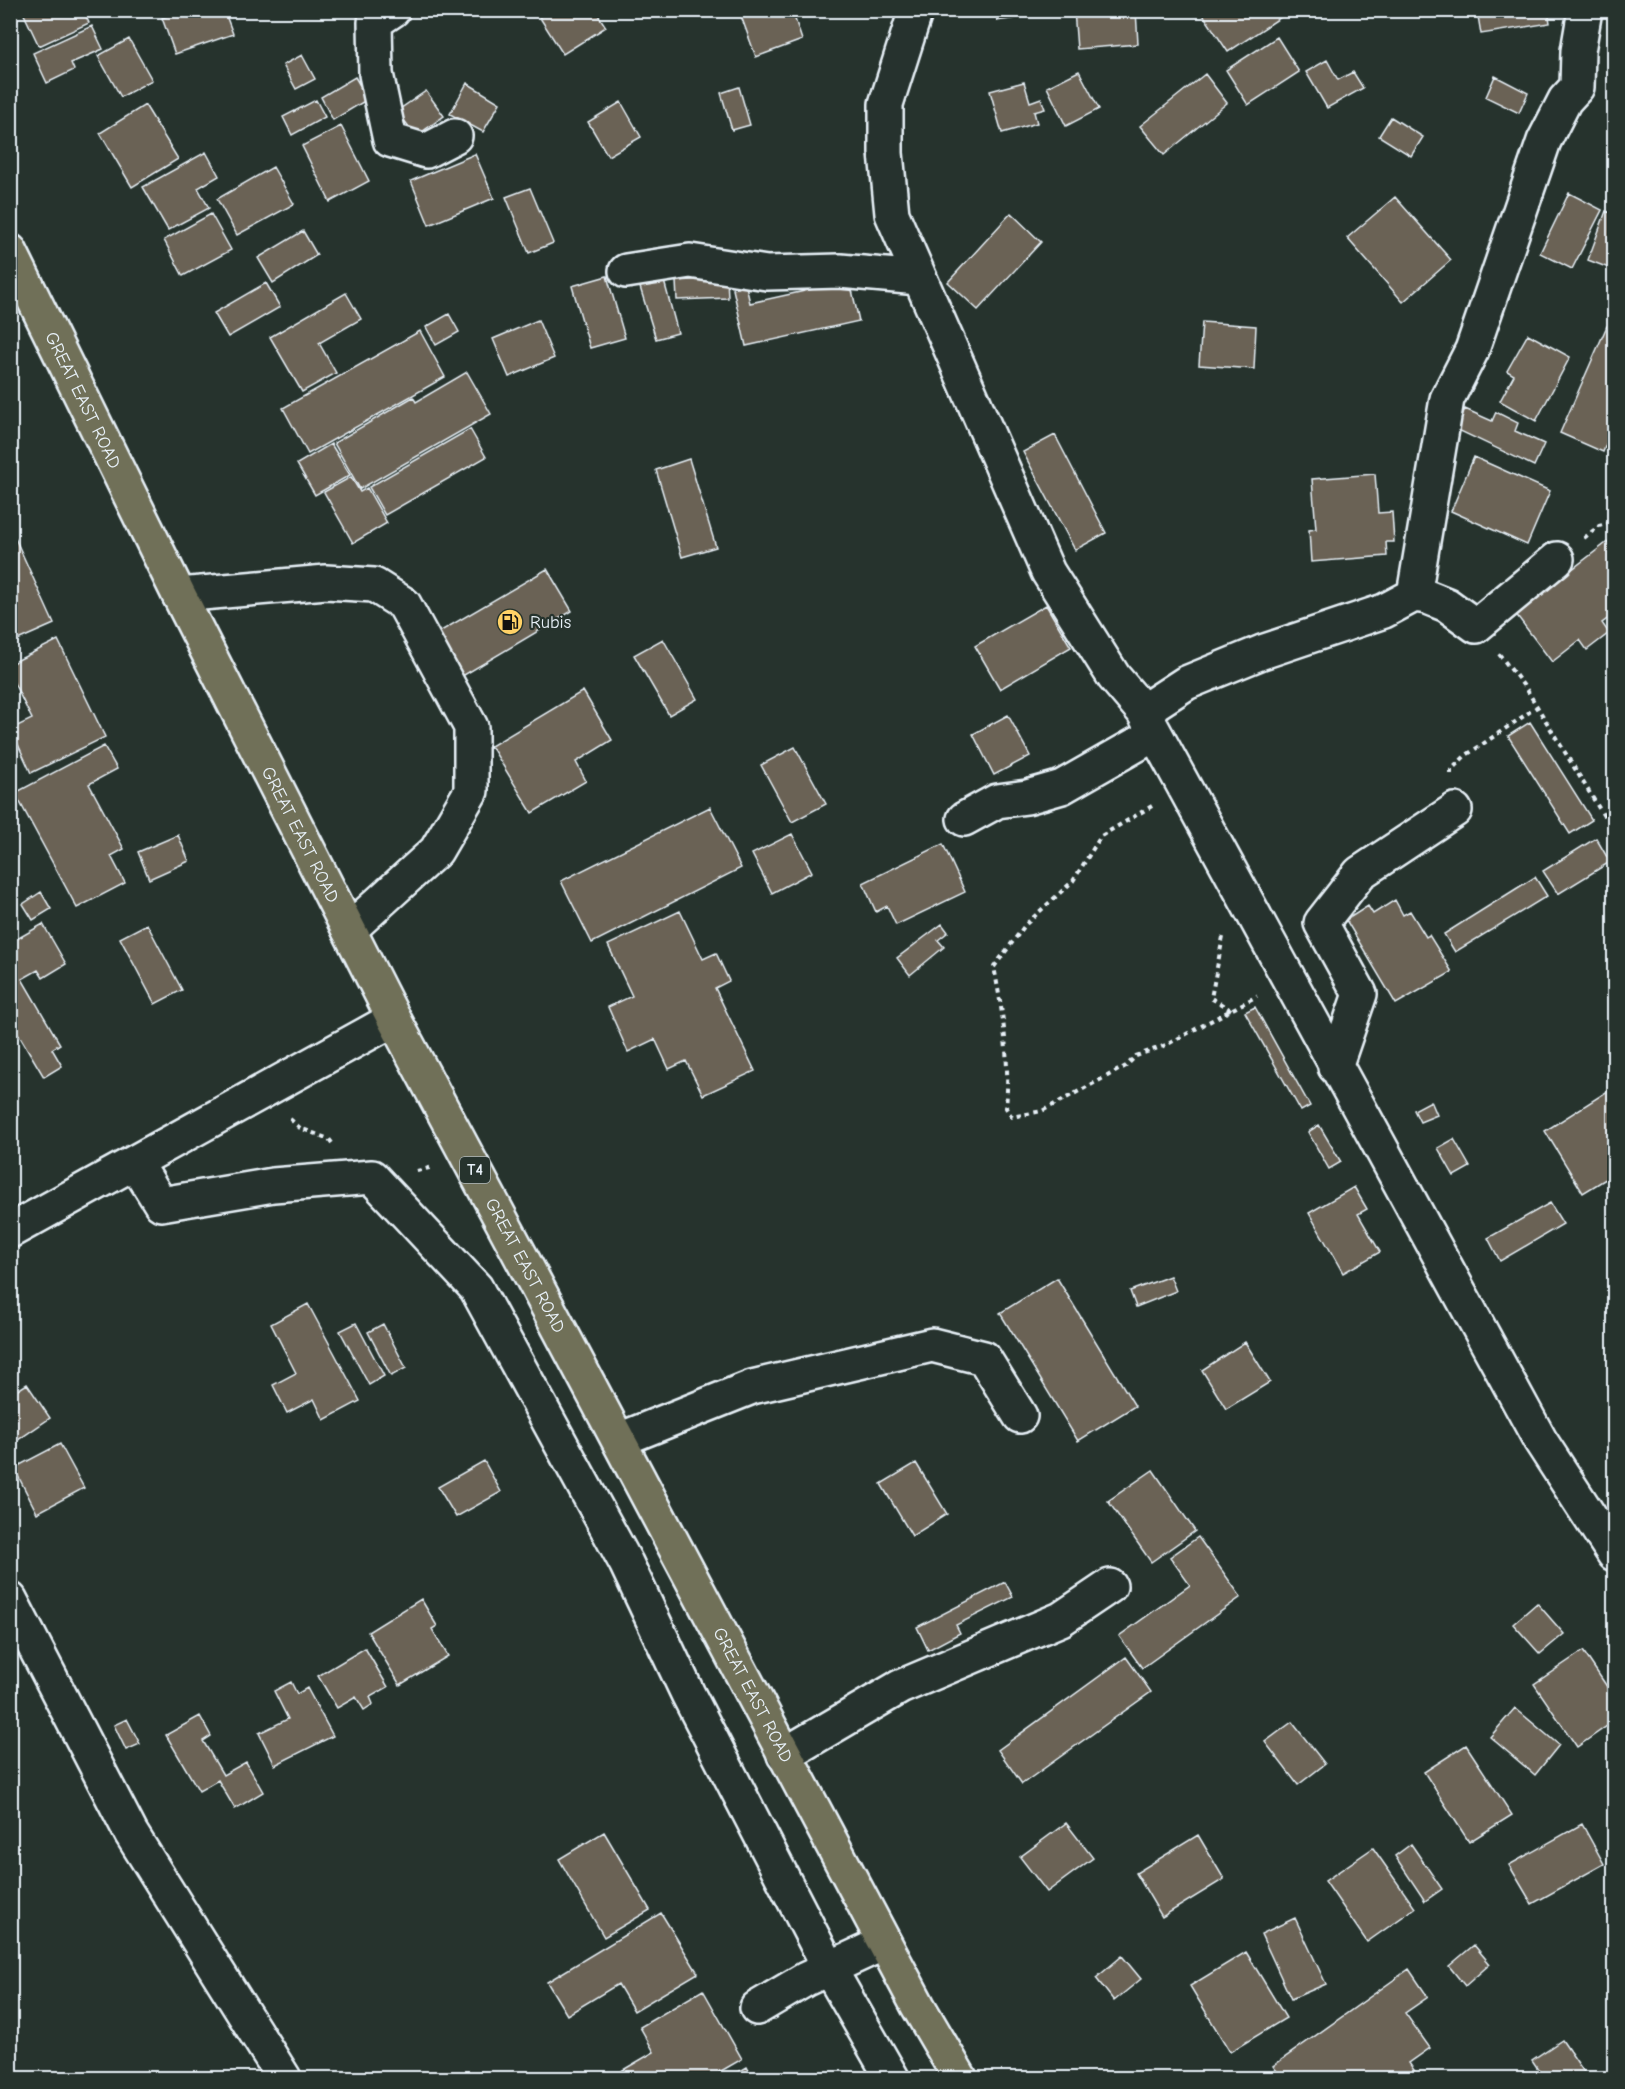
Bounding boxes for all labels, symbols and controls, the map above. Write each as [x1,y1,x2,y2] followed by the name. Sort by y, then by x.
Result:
[41,328,126,472] street label: GREAT EAST ROAD
[495,607,525,637] fuel station icon: Rubis
[530,612,571,633] place label: Rubis
[257,763,344,906] street label: GREAT EAST ROAD
[460,1157,490,1183] road number: T4
[481,1194,570,1336] street label: GREAT EAST ROAD
[709,1624,797,1766] street label: GREAT EAST ROAD

